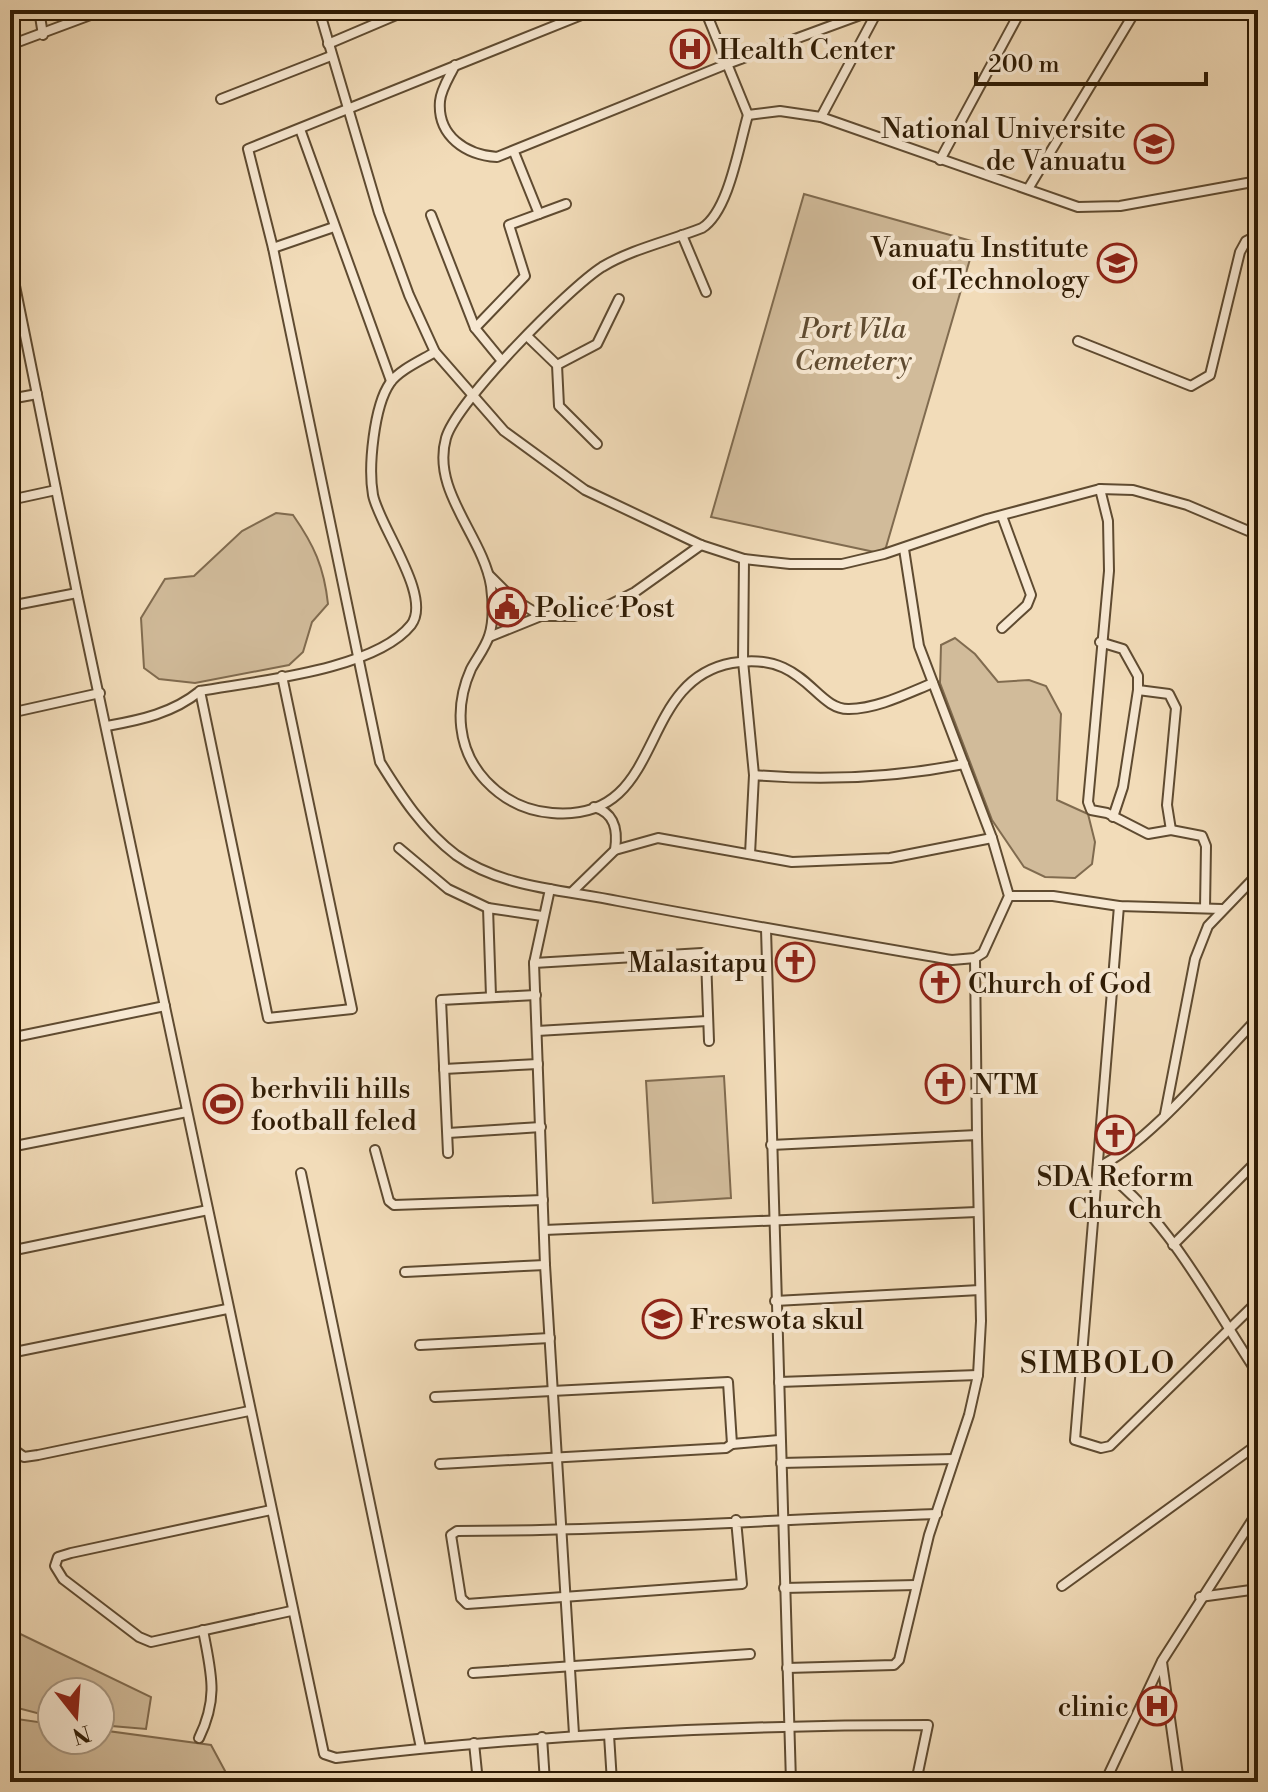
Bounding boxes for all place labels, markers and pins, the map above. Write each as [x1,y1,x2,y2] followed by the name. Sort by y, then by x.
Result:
[669,28,711,70] hospital icon: Health Center
[718,33,896,68] place label: Health Center
[881,112,1126,179] place label: National Universite de Vanuatu
[1133,123,1175,165] school or university icon: National Universite de Vanuatu
[869,231,1089,298] place label: Vanuatu Institute of Technology
[1096,242,1138,284] school or university icon: Vanuatu Institute of Technology
[486,586,528,628] public building icon: Police Post
[535,591,675,626] place label: Police Post
[774,941,816,983] church icon: Malasitapu
[628,946,767,981] place label: Malasitapu
[919,962,961,1004] church icon: Church of God
[968,967,1152,1002] place label: Church of God
[924,1063,966,1105] church icon: NTM
[973,1068,1039,1103] place label: NTM
[251,1072,417,1139] place label: berhvili hills football feled
[202,1083,244,1125] sports icon: berhvili hills football feled
[1094,1114,1136,1156] church icon: SDA Reform Church
[1036,1160,1194,1227] place label: SDA Reform Church
[641,1298,683,1340] school or university icon: Freswota skul
[690,1303,864,1338] place label: Freswota skul
[1136,1685,1178,1727] hospital icon: clinic
[1057,1690,1129,1725] place label: clinic

